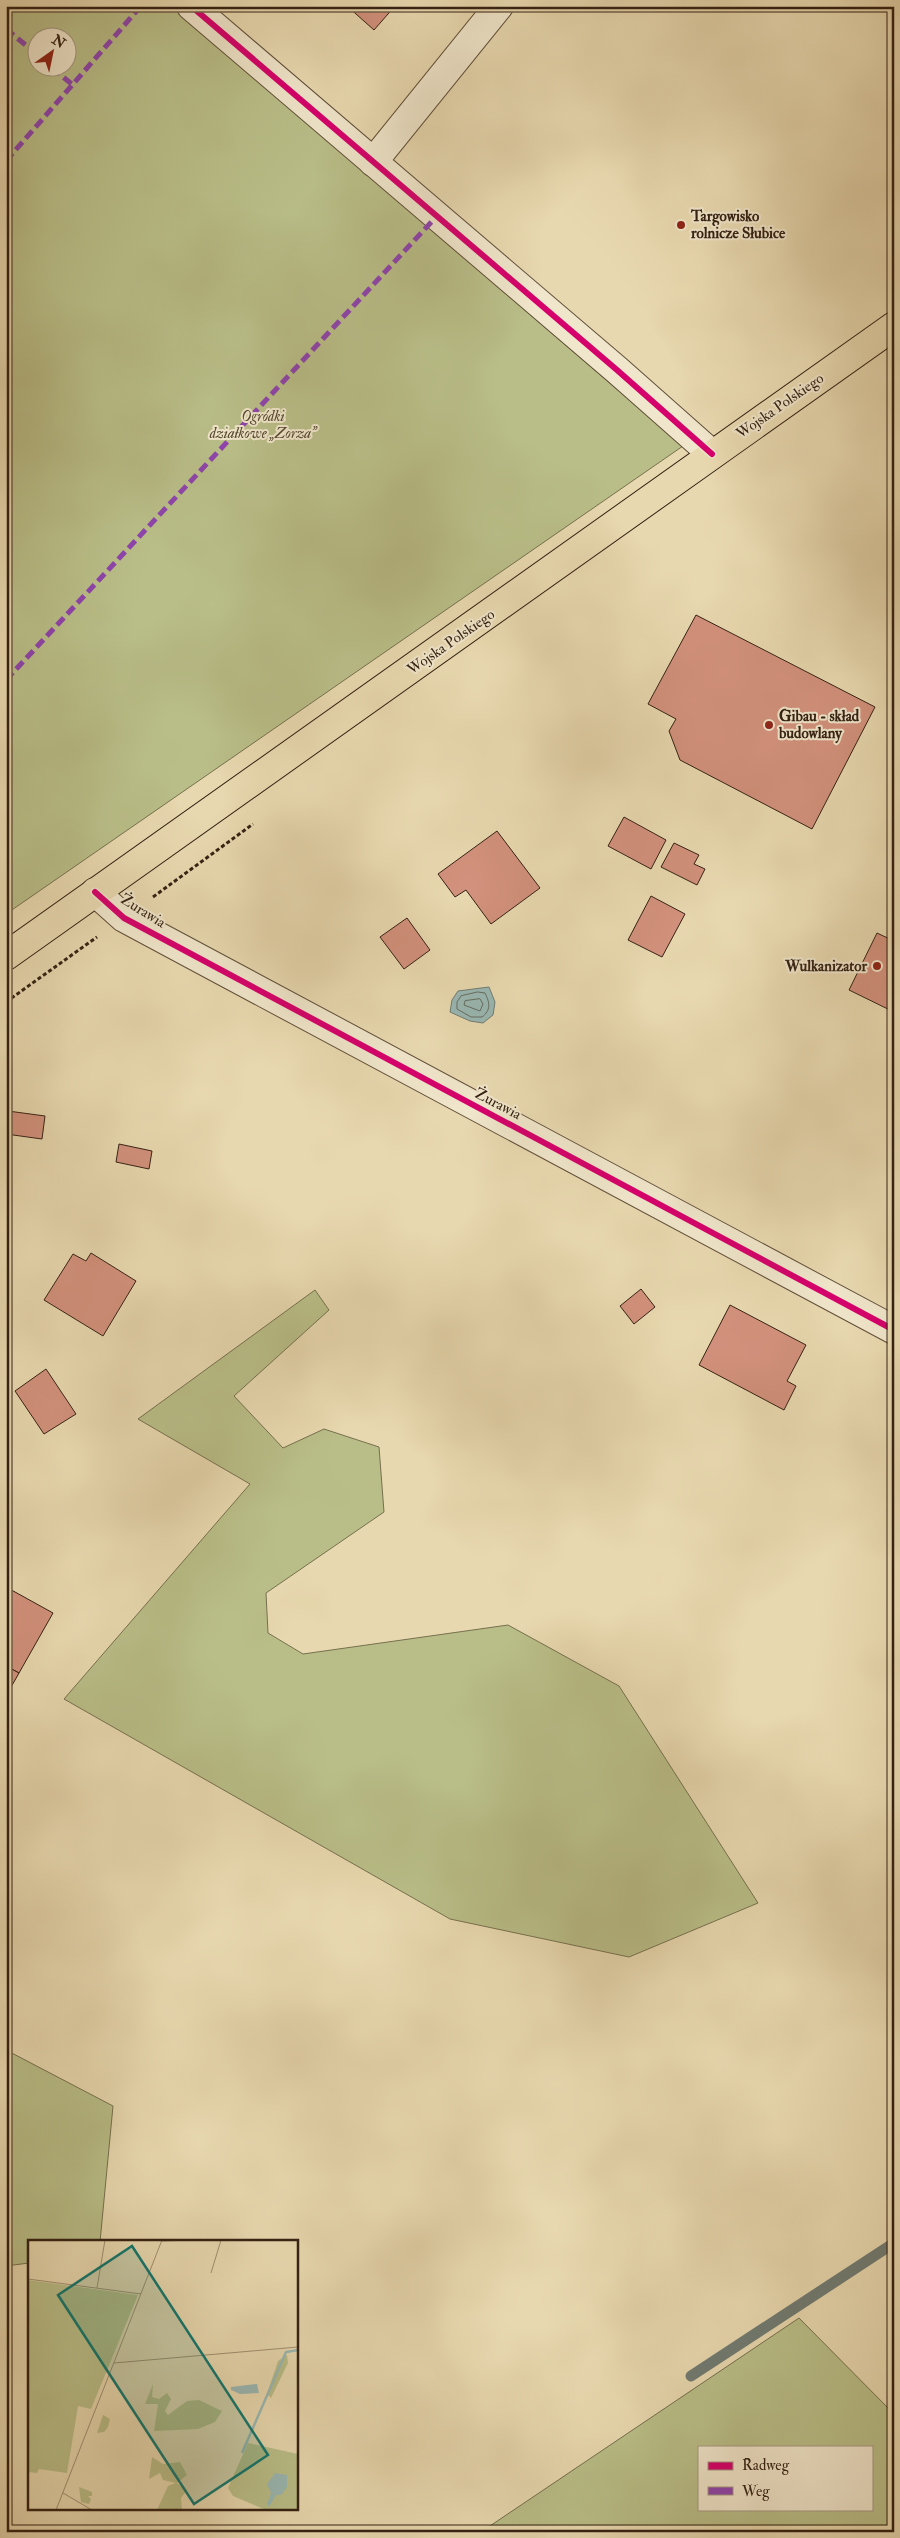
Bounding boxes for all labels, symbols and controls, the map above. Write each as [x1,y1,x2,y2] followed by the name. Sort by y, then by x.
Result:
[28,28,78,78] north arrow
[48,30,69,52] text: N
[690,207,786,243] place label: Targowisko rolnicze Słubice
[675,219,687,231] marker: Targowisko rolnicze Słubice
[732,369,827,444] street label: Wojska Polskiego
[209,407,318,443] park label: Ogródki działkowe „Zorza”
[403,605,498,680] street label: Wojska Polskiego
[778,707,860,744] place label: Gibau - skład budowlany
[763,719,775,731] marker: Gibau - skład budowlany
[117,888,171,933] street label: Żurawia
[784,957,867,976] place label: Wulkanizator
[871,960,883,972] marker: Wulkanizator
[471,1082,526,1125] street label: Żurawia
[28,2240,298,2510] inset map
[698,2446,872,2510] legend
[742,2456,790,2475] text: Radweg
[741,2482,770,2501] text: Weg

